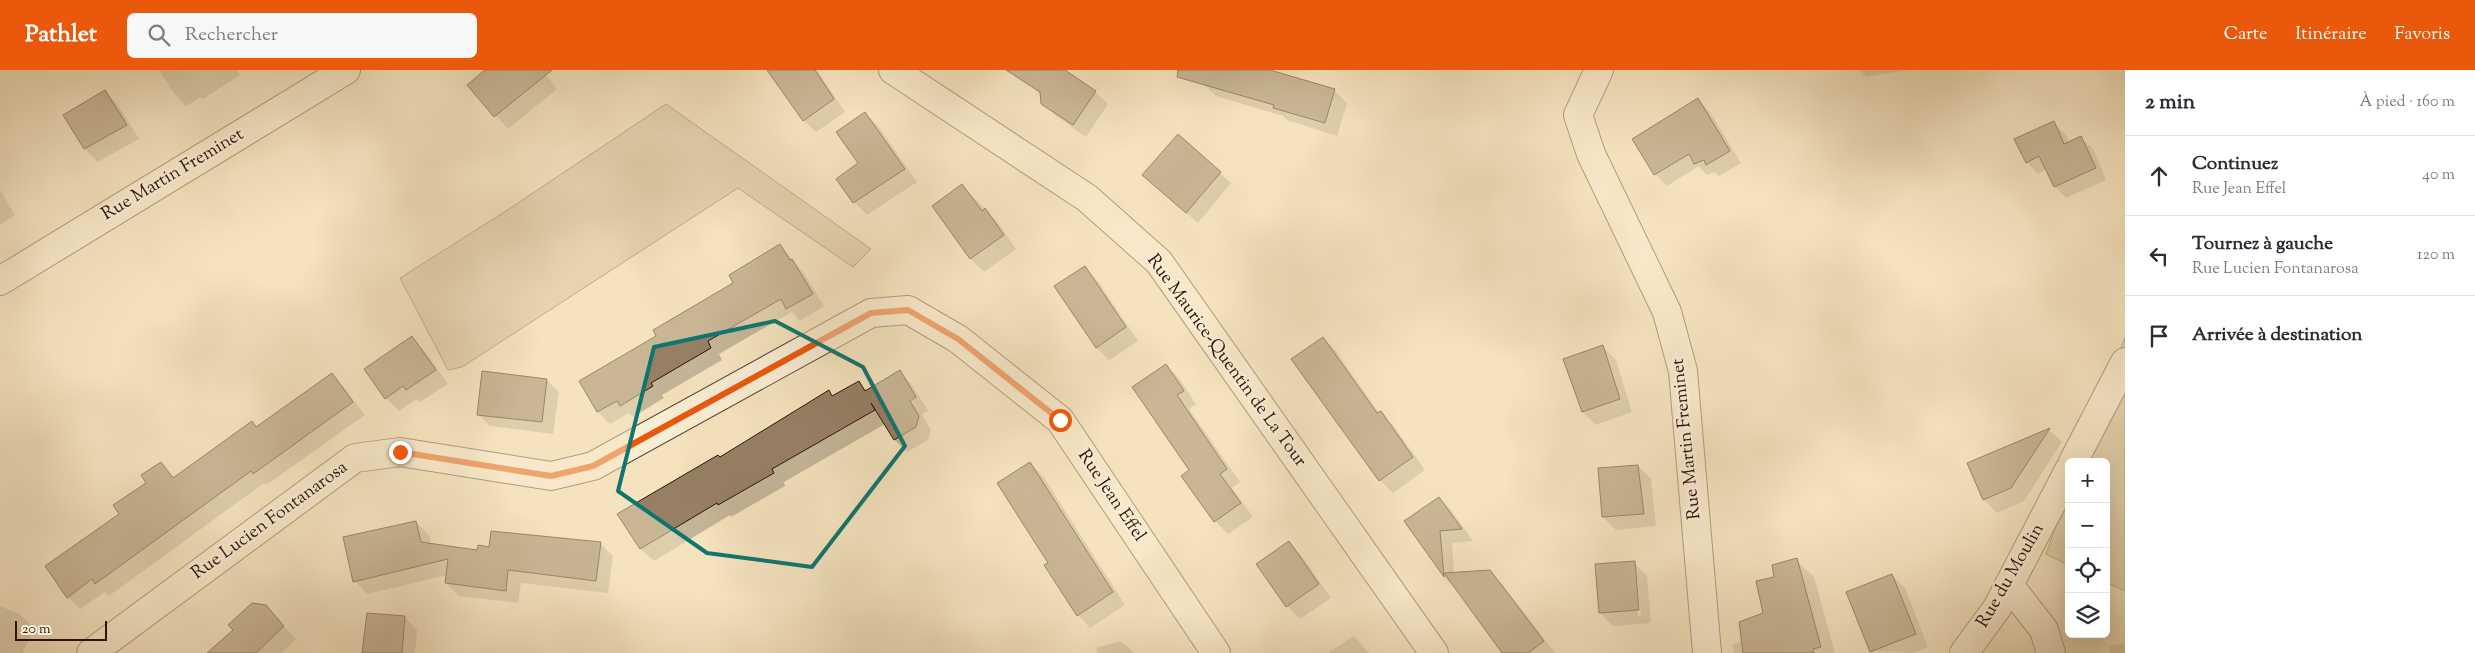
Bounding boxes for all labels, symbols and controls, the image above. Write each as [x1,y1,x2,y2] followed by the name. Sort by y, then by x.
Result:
[127,13,477,58] search box
[25,18,97,52] text: Pathlet
[145,21,173,49] icon: search
[185,22,278,49] text: Rechercher
[2224,22,2267,48] text: Carte
[2295,22,2367,48] text: Itinéraire
[2395,22,2450,48] text: Favoris
[2145,88,2195,118] text: 2 min
[2359,91,2455,114] text: À pied · 160 m
[97,122,249,228] street label: Rue Martin Freminet
[2192,151,2278,178] text: Continuez
[2145,162,2173,190] icon: ahead
[2422,164,2455,187] text: 40 m
[2192,178,2286,201] text: Rue Jean Effel
[2192,231,2333,258] text: Tournez à gauche
[2145,242,2173,270] icon: left
[2417,244,2455,267] text: 120 m
[1140,249,1312,473] street label: Rue Maurice-Quentin de La Tour
[2192,258,2359,281] text: Rue Lucien Fontanarosa
[2145,322,2173,350] icon: arrive
[2192,322,2363,349] text: Arrivée à destination
[1666,357,1708,521] street label: Rue Martin Freminet
[1049,409,1072,432] route start
[389,441,412,464] route end
[1071,445,1151,547] street label: Rue Jean Effel
[187,455,353,587] street label: Rue Lucien Fontanarosa
[2065,458,2110,638] map controls
[2065,458,2110,503] button: +
[2065,503,2110,548] button: −
[1971,519,2052,633] street label: Rue du Moulin
[2065,548,2110,593] button: locate
[2065,593,2110,638] button: layers
[15,618,108,641] scale bar
[22,620,51,640] text: 20 m

